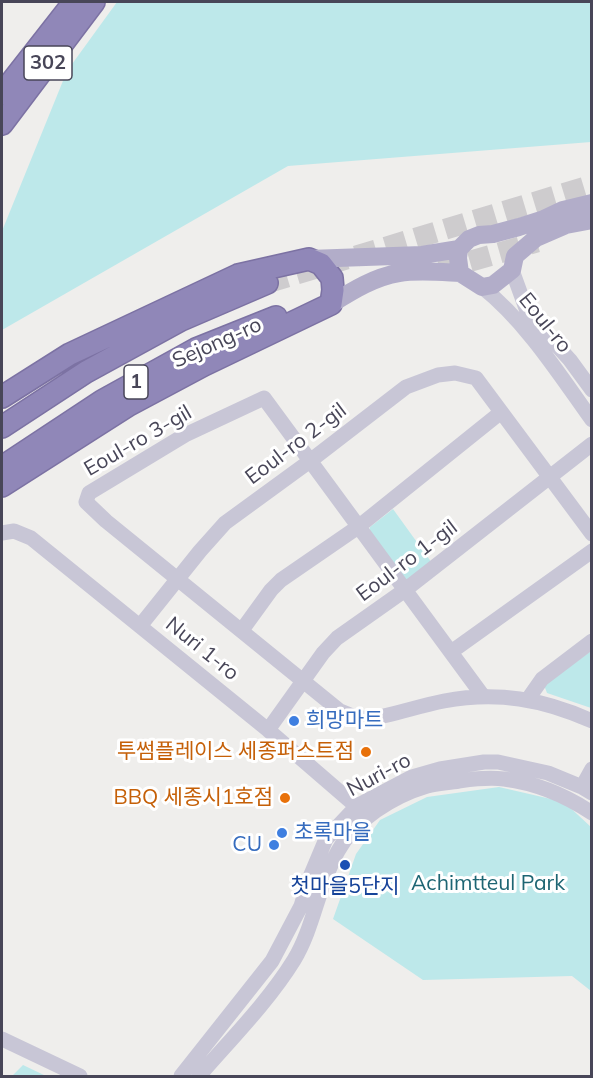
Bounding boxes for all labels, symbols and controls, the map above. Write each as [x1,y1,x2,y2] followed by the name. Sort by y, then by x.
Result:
[24,46,72,80] road number: 302
[513,288,577,358] street label: Eoul-ro
[169,312,265,374] street label: Sejong-ro
[124,365,148,399] road number: 1
[241,398,351,490] street label: Eoul-ro 2-gil
[80,400,196,482] street label: Eoul-ro 3-gil
[352,515,462,607] street label: Eoul-ro 1-gil
[160,612,244,686] street label: Nuri 1-ro
[306,708,383,734] place label: 희망마트
[287,714,301,728] marker: 희망마트
[117,739,354,765] place label: 투썸플레이스 세종퍼스트점
[359,745,373,759] marker: 투썸플레이스 세종퍼스트점
[343,748,415,802] street label: Nuri-ro
[114,785,273,811] place label: BBQ 세종시1호점
[278,791,292,805] marker: BBQ 세종시1호점
[294,820,371,846] place label: 초록마을
[275,826,289,840] marker: 초록마을
[232,832,262,858] place label: CU
[267,838,281,852] marker: CU
[338,858,352,872] marker: 첫마을5단지
[411,871,565,897] park label: Achimtteul Park
[290,874,400,900] place label: 첫마을5단지

